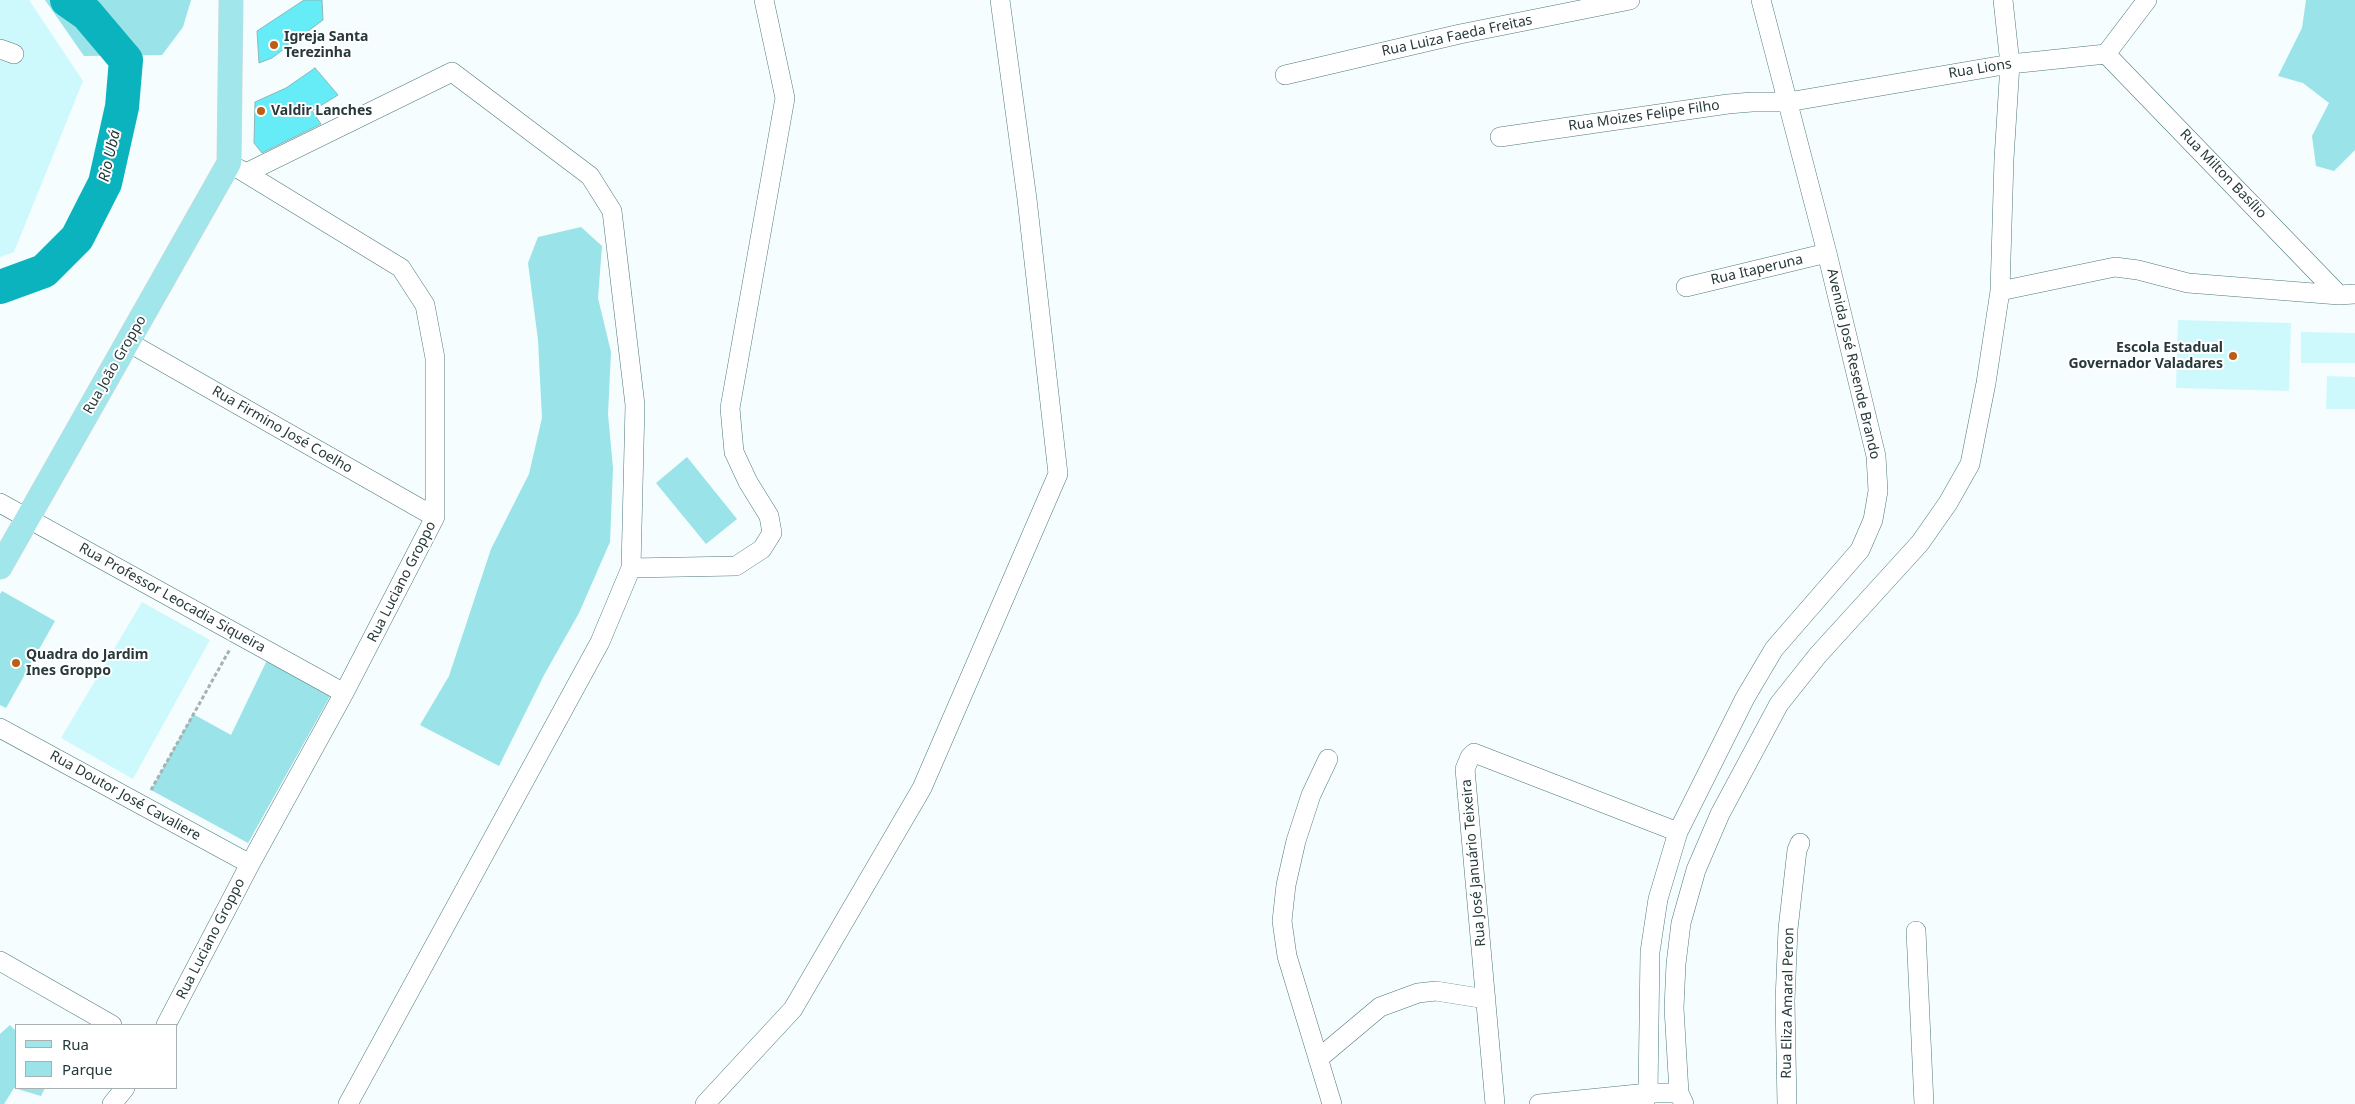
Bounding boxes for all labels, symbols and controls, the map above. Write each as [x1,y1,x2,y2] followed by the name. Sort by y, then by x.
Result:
[1380,12,1534,60] street label: Rua Luiza Faeda Freitas
[284,29,368,62] place label: Igreja Santa Terezinha
[268,39,280,51] marker: Igreja Santa Terezinha
[1947,56,2013,82] street label: Rua Lions
[1567,97,1721,135] street label: Rua Moizes Felipe Filho
[271,103,372,119] place label: Valdir Lanches
[255,105,267,117] marker: Valdir Lanches
[2176,126,2270,222] street label: Rua Milton Basílio
[95,129,125,183] water label: Rio Ubá
[1709,251,1805,289] street label: Rua Itaperuna
[1823,267,1883,461] street label: Avenida José Resende Brando
[80,313,150,417] street label: Rua João Groppo
[2068,340,2223,372] place label: Escola Estadual Governador Valadares
[2227,350,2239,362] marker: Escola Estadual Governador Valadares
[209,383,355,477] street label: Rua Firmino José Coelho
[364,519,440,645] street label: Rua Luciano Groppo
[76,540,268,656] street label: Rua Professor Leocadia Siqueira
[26,647,148,680] place label: Quadra do Jardim Ines Groppo
[10,657,22,669] marker: Quadra do Jardim Ines Groppo
[47,747,203,845] street label: Rua Doutor José Cavaliere
[1458,779,1490,947] street label: Rua José Januário Teixeira
[173,876,249,1002] street label: Rua Luciano Groppo
[1778,927,1798,1079] street label: Rua Eliza Amaral Peron
[15,1024,178,1089] legend
[62,1034,89,1054] text: Rua
[62,1059,112,1079] text: Parque

